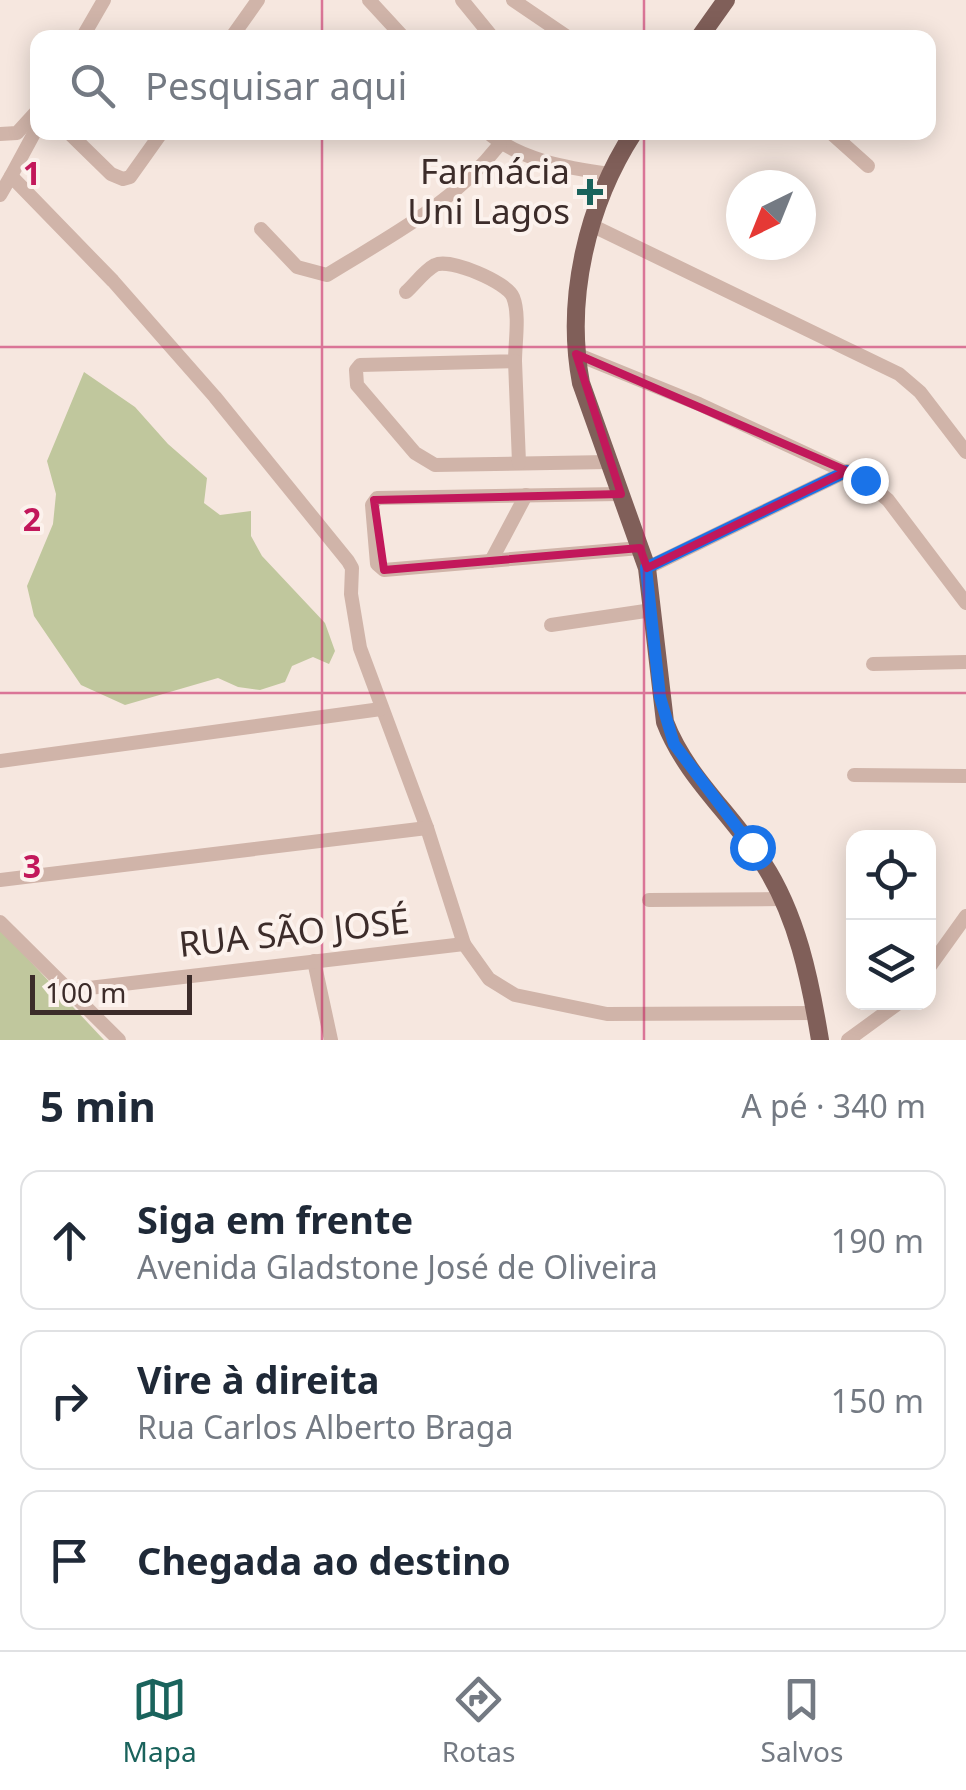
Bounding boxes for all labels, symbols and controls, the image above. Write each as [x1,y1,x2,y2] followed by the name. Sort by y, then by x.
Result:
[30,30,936,140] search box
[65,58,120,113] icon: search
[145,59,407,111] text: Pesquisar aqui
[407,147,570,234] place label: Farmácia Uni Lagos
[23,151,41,194] text: 1
[726,170,816,260] north arrow
[579,181,601,203] marker: Farmácia Uni Lagos
[843,458,889,504] route end
[23,497,41,540] text: 2
[730,825,776,871] route start
[846,830,936,1010] map controls
[846,830,936,920] button: locate
[23,844,41,887] text: 3
[176,896,411,967] street label: RUA SÃO JOSÉ
[846,920,936,1010] button: layers
[30,970,192,1014] scale bar
[45,973,127,1011] text: 100 m
[40,1077,156,1134] text: 5 min
[741,1084,926,1127] text: A pé · 340 m
[137,1193,413,1245] text: Siga em frente
[42,1213,97,1268] icon: ahead
[831,1219,924,1262] text: 190 m
[137,1245,658,1288] text: Avenida Gladstone José de Oliveira
[137,1353,379,1405] text: Vire à direita
[42,1373,97,1428] icon: right
[831,1379,924,1422] text: 150 m
[137,1405,513,1448] text: Rua Carlos Alberto Braga
[42,1533,97,1588] icon: arrive
[137,1534,511,1586] text: Chegada ao destino
[123,1672,197,1770] tab: Mapa
[442,1672,515,1770] tab: Rotas
[761,1672,843,1770] tab: Salvos

